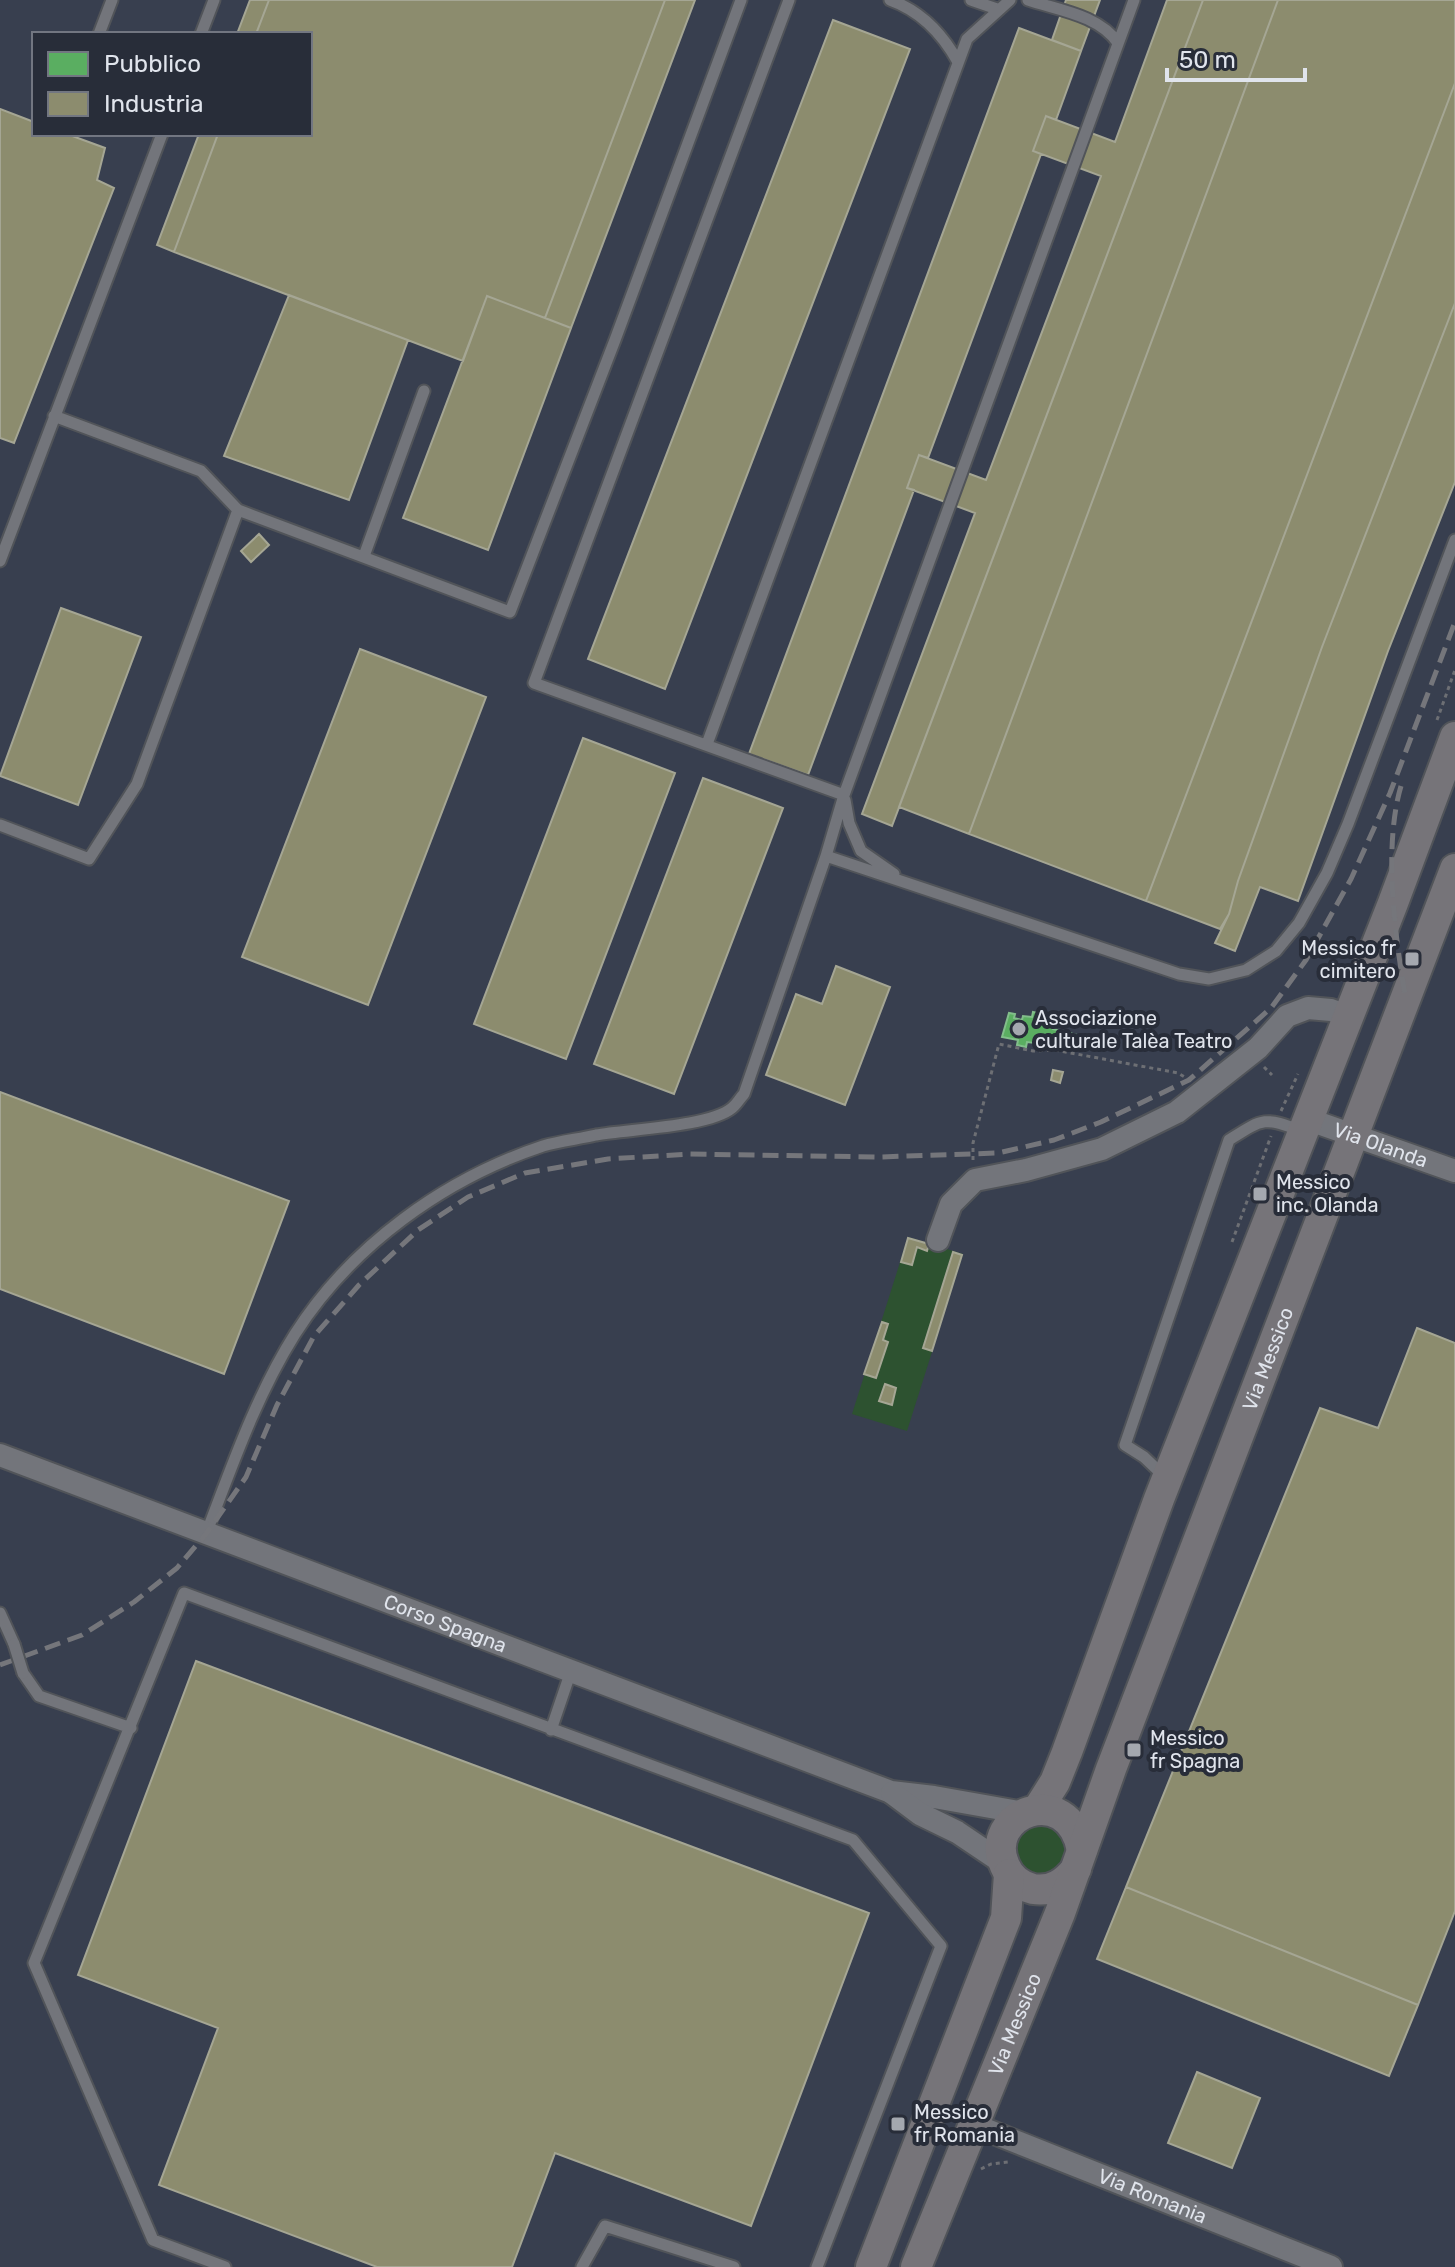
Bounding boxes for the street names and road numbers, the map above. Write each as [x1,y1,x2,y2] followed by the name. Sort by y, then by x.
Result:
[1330,1117,1431,1172] street label: Via Olanda
[1237,1304,1298,1414] street label: Via Messico
[380,1589,510,1658] street label: Corso Spagna
[983,1969,1046,2079] street label: Via Messico
[1094,2164,1210,2228] street label: Via Romania

